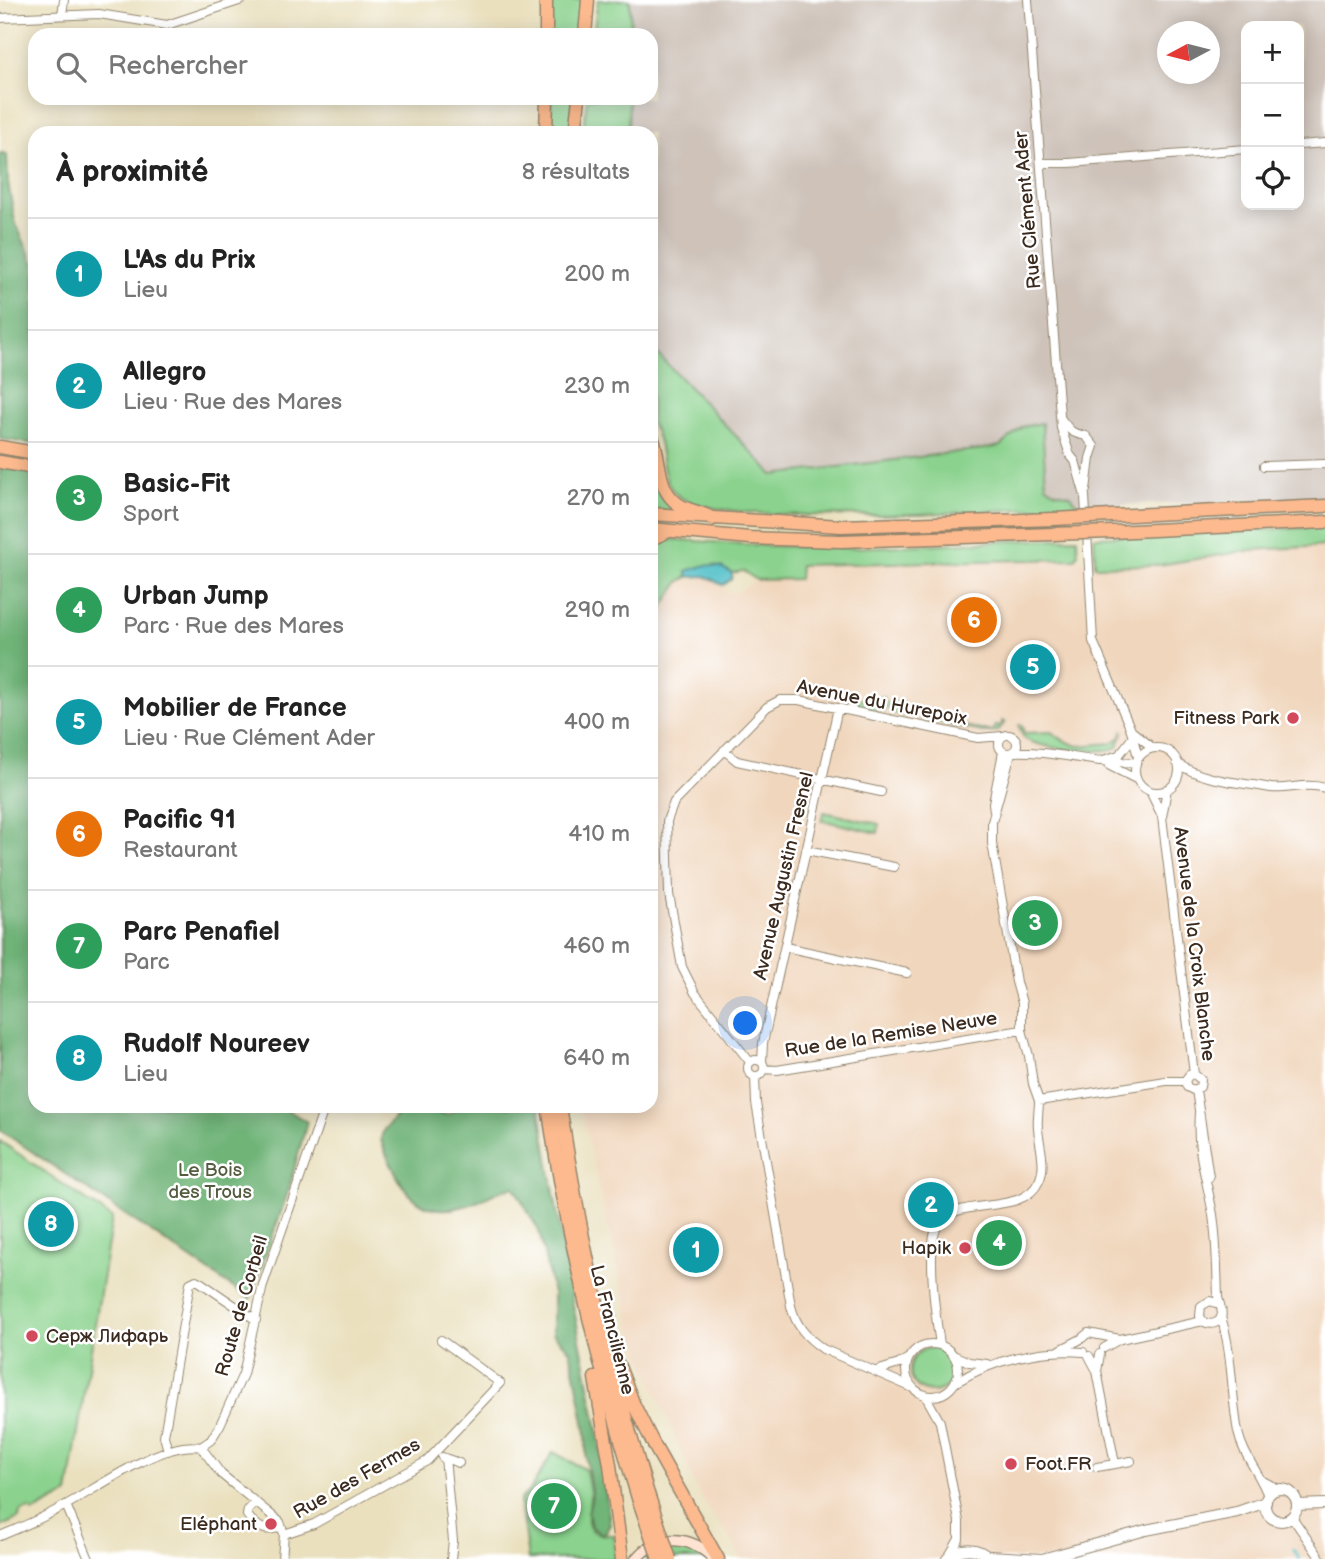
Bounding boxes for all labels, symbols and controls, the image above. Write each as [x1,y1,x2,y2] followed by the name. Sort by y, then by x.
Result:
[1157,21,1220,84] north arrow
[1241,21,1304,210] map controls
[1241,21,1304,84] button: +
[28,28,658,105] search box
[52,48,90,86] icon: search
[108,51,247,82] text: Rechercher
[1241,84,1304,147] button: −
[1010,129,1046,290] street label: Rue Clément Ader
[1241,147,1304,210] button: locate
[56,154,208,190] text: À proximité
[522,158,630,186] text: 8 résultats
[123,245,255,276] text: L'As du Prix
[74,260,84,288] text: 1
[564,260,630,288] text: 200 m
[123,276,168,304] text: Lieu
[123,357,206,388] text: Allegro
[72,372,86,400] text: 2
[564,372,630,400] text: 230 m
[123,388,342,416] text: Lieu · Rue des Mares
[123,469,230,500] text: Basic-Fit
[72,484,86,512] text: 3
[566,484,630,512] text: 270 m
[123,500,179,528] text: Sport
[123,581,269,612] text: Urban Jump
[951,594,997,646] pin: 6
[72,596,86,624] text: 4
[564,596,630,624] text: 290 m
[123,612,344,640] text: Parc · Rue des Mares
[1010,641,1056,693] pin: 5
[795,675,969,731] street label: Avenue du Hurepoix
[123,693,347,724] text: Mobilier de France
[1173,707,1280,730] place label: Fitness Park
[72,708,86,736] text: 5
[564,708,630,736] text: 400 m
[1285,710,1301,726] marker: Fitness Park
[123,724,375,752] text: Lieu · Rue Clément Ader
[749,770,819,982] street label: Avenue Augustin Fresnel
[123,805,236,836] text: Pacific 91
[72,820,86,848] text: 6
[568,820,630,848] text: 410 m
[1168,826,1220,1062] street label: Avenue de la Croix Blanche
[123,836,237,864] text: Restaurant
[1012,897,1058,949] pin: 3
[123,917,280,948] text: Parc Penafiel
[73,932,85,960] text: 7
[563,932,630,960] text: 460 m
[123,948,170,976] text: Parc
[728,1006,762,1040] your location
[783,1007,999,1063] street label: Rue de la Remise Neuve
[123,1029,310,1060] text: Rudolf Noureev
[72,1044,86,1072] text: 8
[563,1044,630,1072] text: 640 m
[123,1060,168,1088] text: Lieu
[168,1159,252,1204] park label: Le Bois des Trous
[908,1179,954,1231] pin: 2
[28,1198,74,1250] pin: 8
[976,1217,1022,1269] pin: 4
[673,1224,719,1276] pin: 1
[211,1233,273,1379] street label: Route de Corbeil
[902,1237,952,1260] place label: Hapik
[957,1240,973,1256] marker: Hapik
[585,1263,639,1397] street label: La Francilienne
[46,1325,169,1348] place label: Серж Лифарь
[24,1328,40,1344] marker: Серж Лифарь
[290,1433,424,1525] street label: Rue des Fermes
[1025,1453,1091,1476] place label: Foot.FR
[1003,1456,1019,1472] marker: Foot.FR
[531,1480,577,1532] pin: 7
[180,1513,257,1536] place label: Eléphant
[263,1516,279,1532] marker: Eléphant

